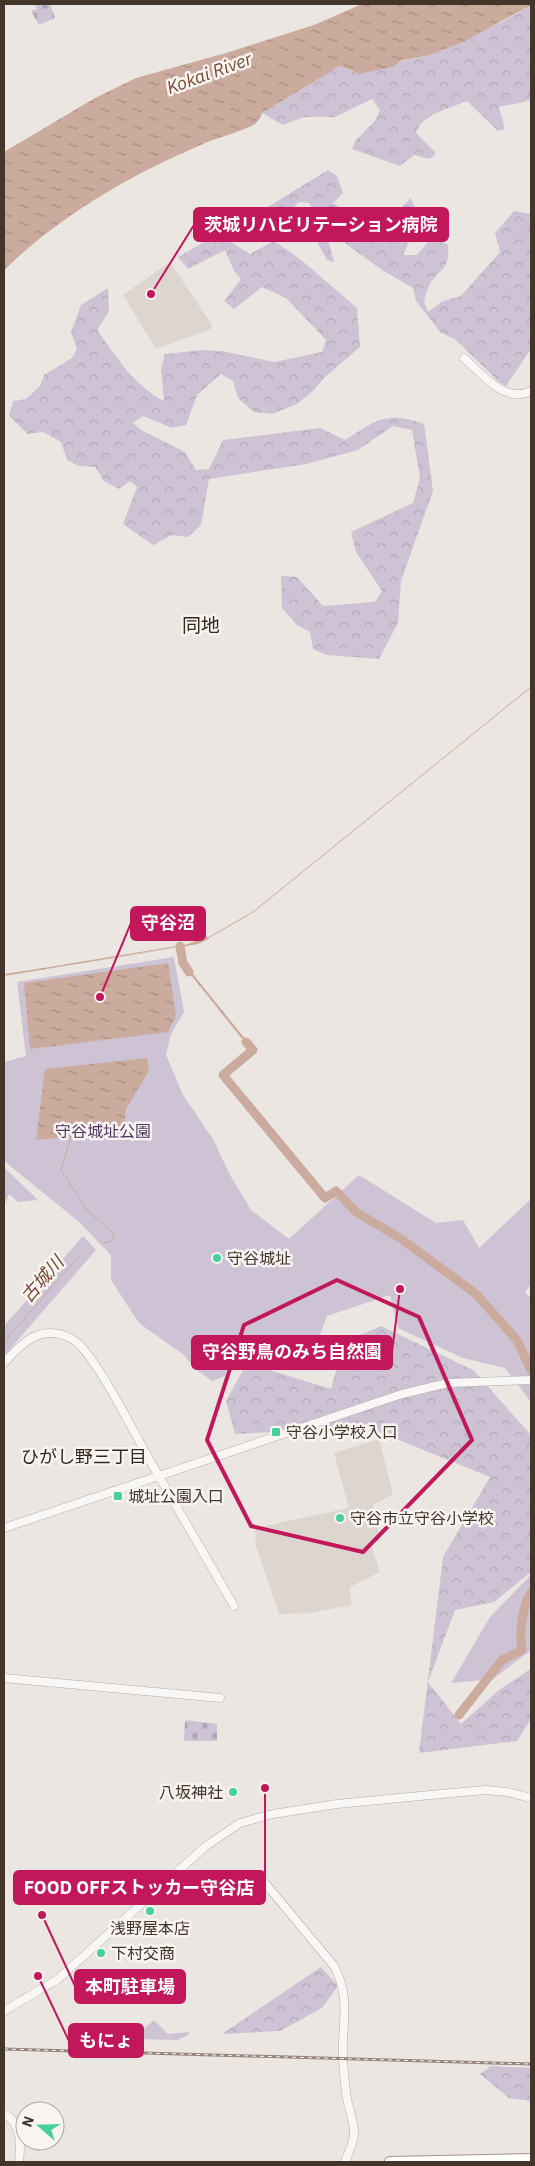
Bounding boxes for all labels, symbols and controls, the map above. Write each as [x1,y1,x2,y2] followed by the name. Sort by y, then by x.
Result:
[163,47,255,99] water label: Kokai River
[194,208,448,241] callout: 茨城リハビリテーション病院
[204,213,438,236] text: 茨城リハビリテーション病院
[182,613,220,637] district label: 同地
[131,907,205,940] callout: 守谷沼
[141,911,195,934] text: 守谷沼
[55,1121,151,1141] park label: 守谷城址公園
[227,1248,291,1268] place label: 守谷城址
[16,1250,70,1307] water label: 古城川
[211,1252,223,1264] marker: 守谷城址
[192,1336,392,1369] callout: 守谷野鳥のみち自然園
[202,1340,382,1363] text: 守谷野鳥のみち自然園
[286,1422,398,1442] place label: 守谷小学校入口
[270,1426,282,1438] marker: 守谷小学校入口
[21,1445,147,1468] district label: ひがし野三丁目
[128,1486,224,1506] place label: 城址公園入口
[112,1490,124,1502] marker: 城址公園入口
[350,1508,494,1528] place label: 守谷市立守谷小学校
[334,1512,346,1524] marker: 守谷市立守谷小学校
[159,1782,223,1802] place label: 八坂神社
[227,1786,239,1798] marker: 八坂神社
[14,1871,265,1904] callout: FOOD OFFストッカー守谷店
[24,1876,254,1899] text: FOOD OFFストッカー守谷店
[144,1905,156,1917] marker: 浅野屋本店
[110,1918,190,1938] place label: 浅野屋本店
[111,1943,175,1963] place label: 下村交商
[95,1947,107,1959] marker: 下村交商
[75,1970,185,2003] callout: 本町駐車場
[85,1975,175,1998] text: 本町駐車場
[69,2024,143,2057] callout: もにょ
[79,2029,133,2052] text: もにょ
[15,2101,65,2151] north arrow
[18,2114,38,2129] text: N

